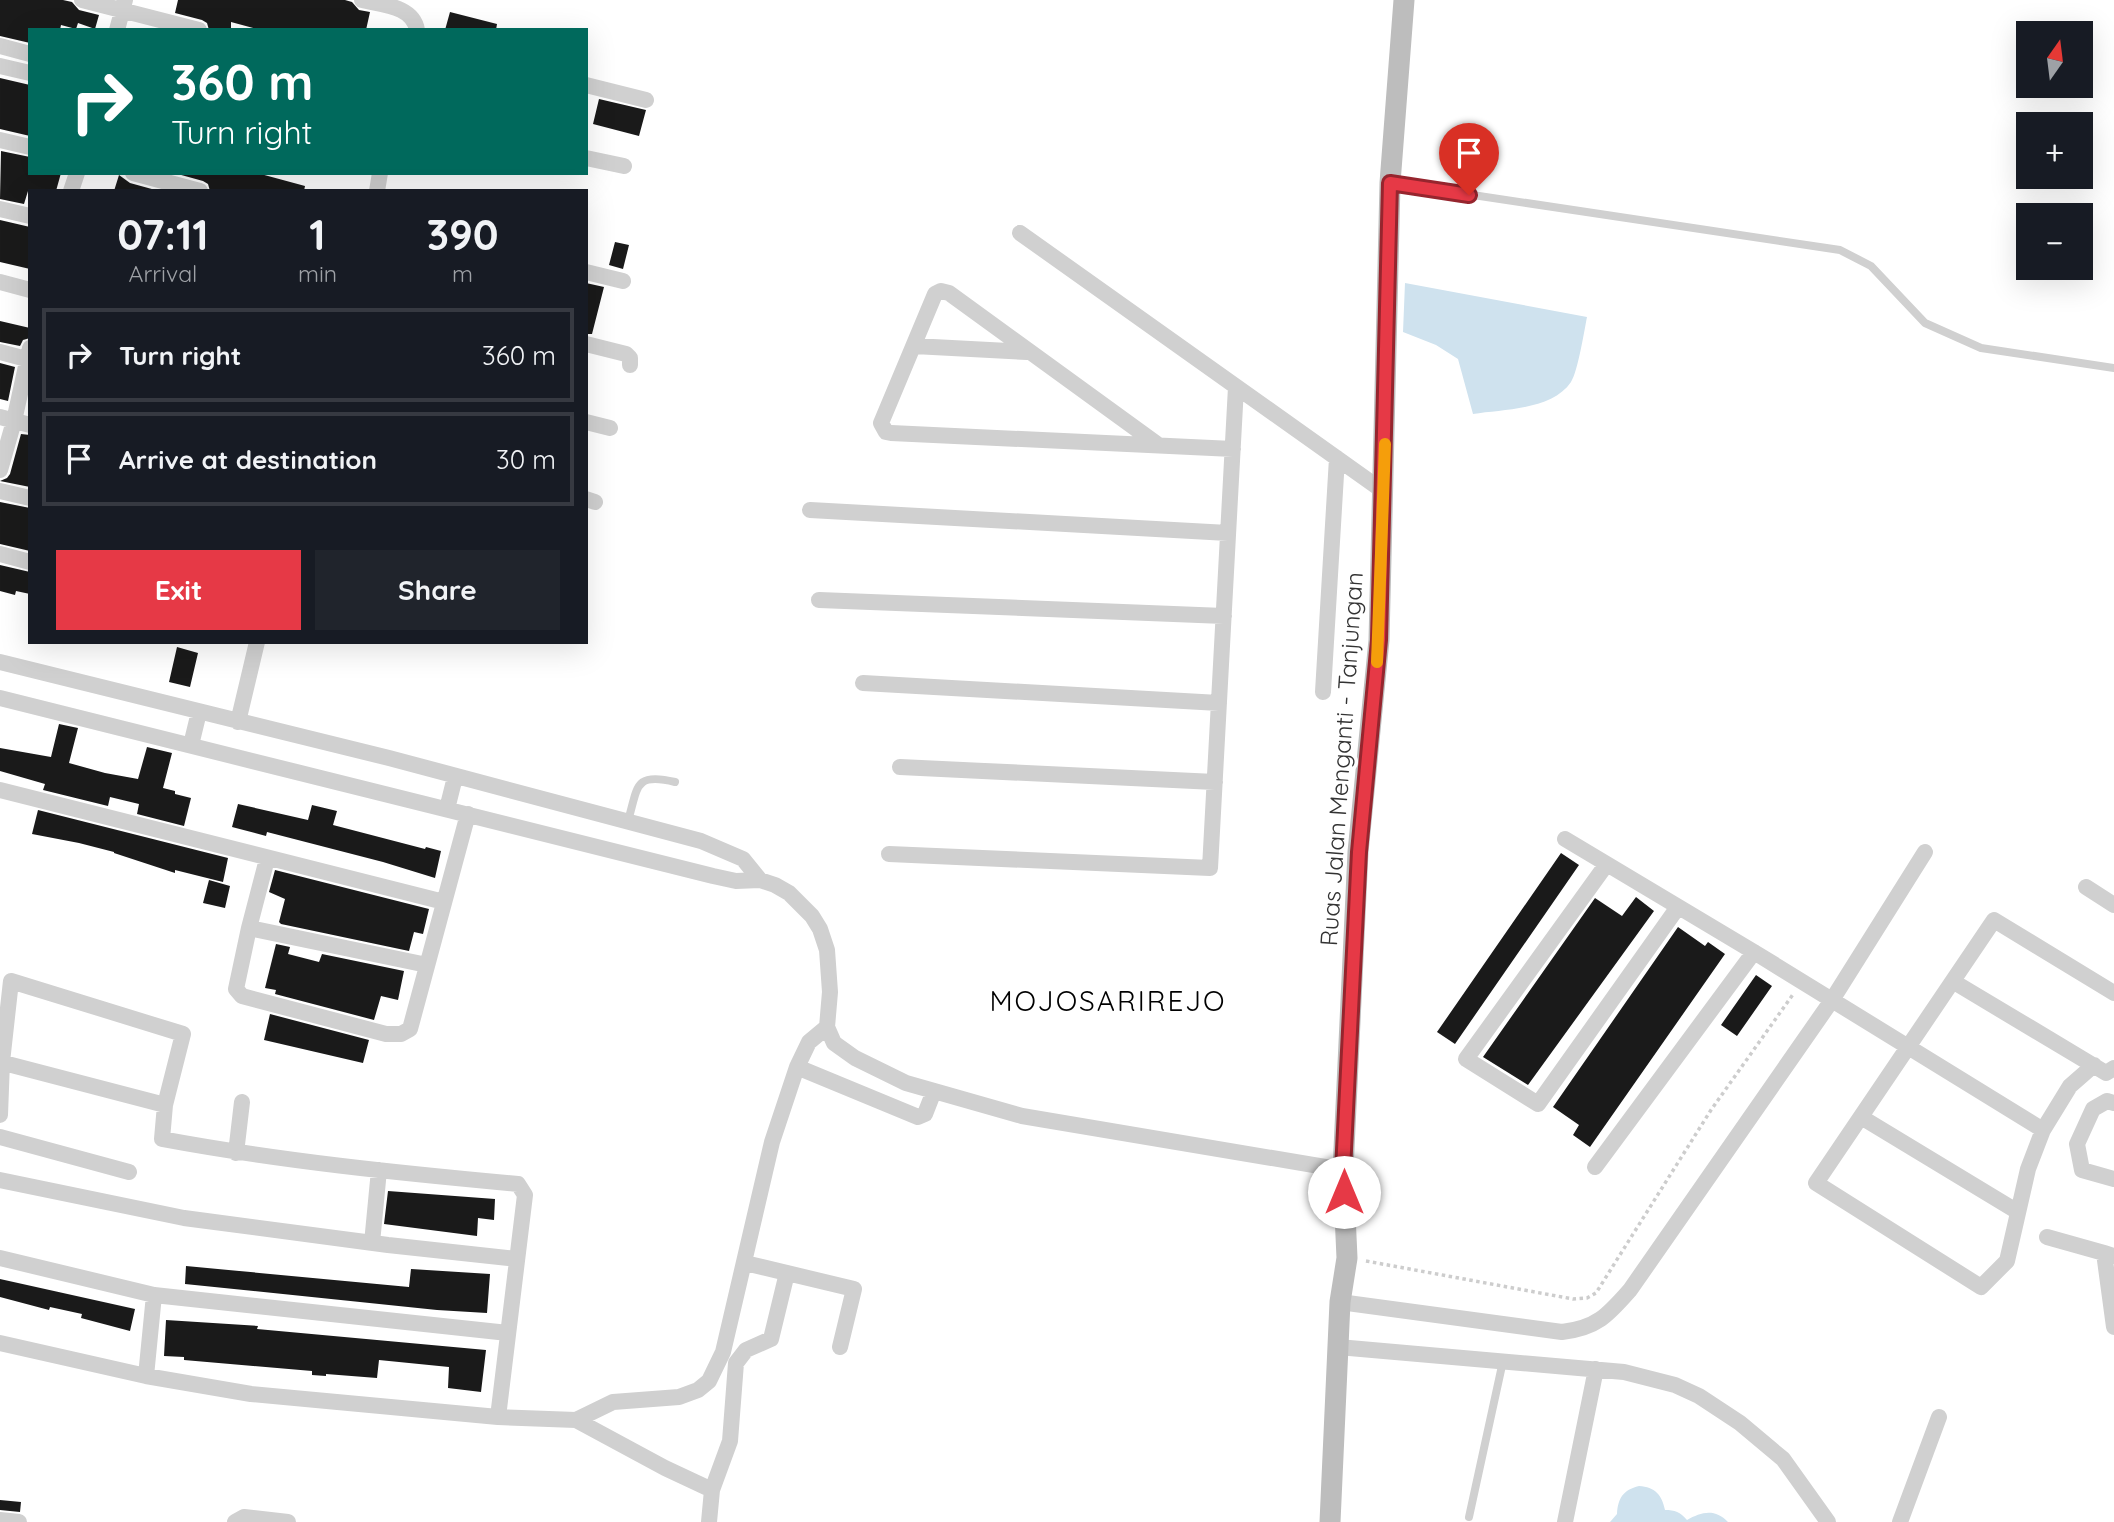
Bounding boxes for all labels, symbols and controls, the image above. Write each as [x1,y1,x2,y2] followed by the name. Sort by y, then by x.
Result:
[2016,21,2093,98] north arrow
[2016,21,2093,280] map controls
[171,51,313,112] text: 360 m
[56,56,147,147] icon: right
[171,112,312,152] text: Turn right
[2016,112,2093,189] button: +
[1439,123,1499,195] pin
[1450,134,1488,172] icon: arrive
[2016,203,2093,280] button: −
[117,208,209,261] text: 07:11
[309,208,326,261] text: 1
[426,208,499,261] text: 390
[129,259,197,288] text: Arrival
[298,259,337,288] text: min
[452,259,473,288] text: m
[60,336,98,374] icon: right
[119,339,241,372] text: Turn right
[482,339,556,372] text: 360 m
[60,440,98,478] icon: arrive
[119,443,377,476] text: Arrive at destination
[496,443,556,476] text: 30 m
[56,550,301,630] button: Exit
[315,550,560,630] button: Share
[1313,571,1369,947] street label: Ruas Jalan Menganti - Tanjungan
[989,983,1227,1018] district label: MOJOSARIREJO
[1307,1155,1381,1229] position arrow

